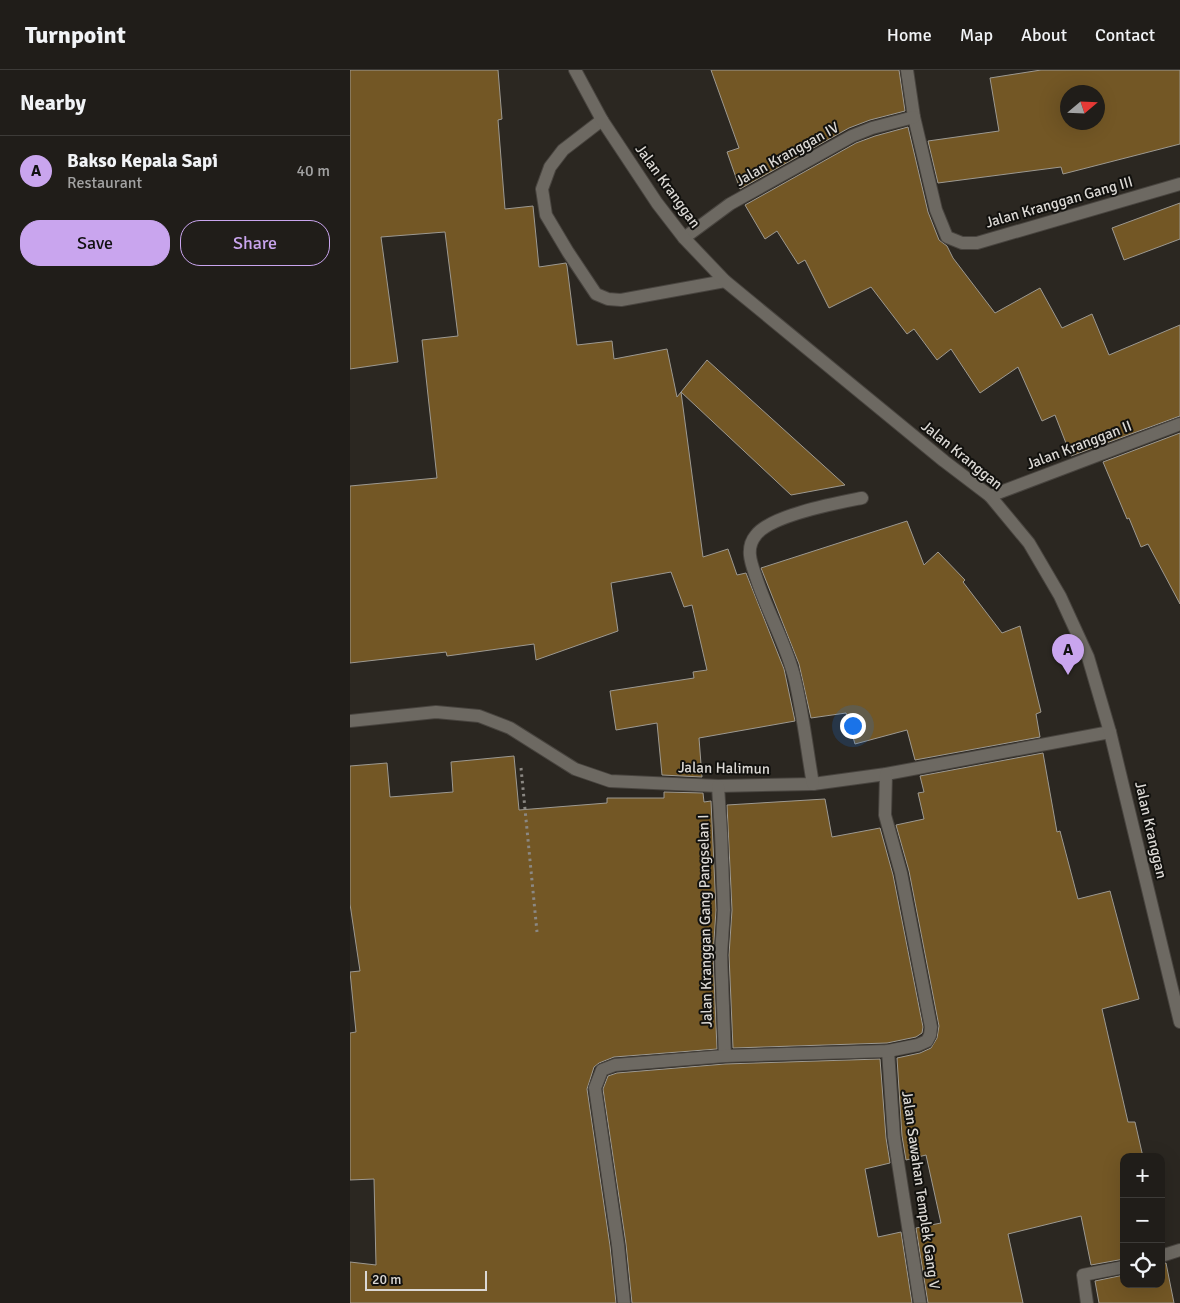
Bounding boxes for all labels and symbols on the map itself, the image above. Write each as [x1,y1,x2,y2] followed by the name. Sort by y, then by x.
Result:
[1060,85,1105,130] north arrow
[732,118,842,190] street label: Jalan Kranggan IV
[632,141,704,231] street label: Jalan Kranggan
[983,172,1135,232] street label: Jalan Kranggan Gang III
[918,417,1006,493] street label: Jalan Kranggan
[1024,417,1134,473] street label: Jalan Kranggan II
[1052,634,1084,675] pin: A
[840,713,866,739] your location
[678,758,770,778] street label: Jalan Halimun
[1131,780,1171,880] street label: Jalan Kranggan
[694,814,716,1028] street label: Jalan Kranggan Gang Pangselan I
[898,1090,944,1291] street label: Jalan Sawahan Templek Gang V
[365,1268,488,1291] scale bar

